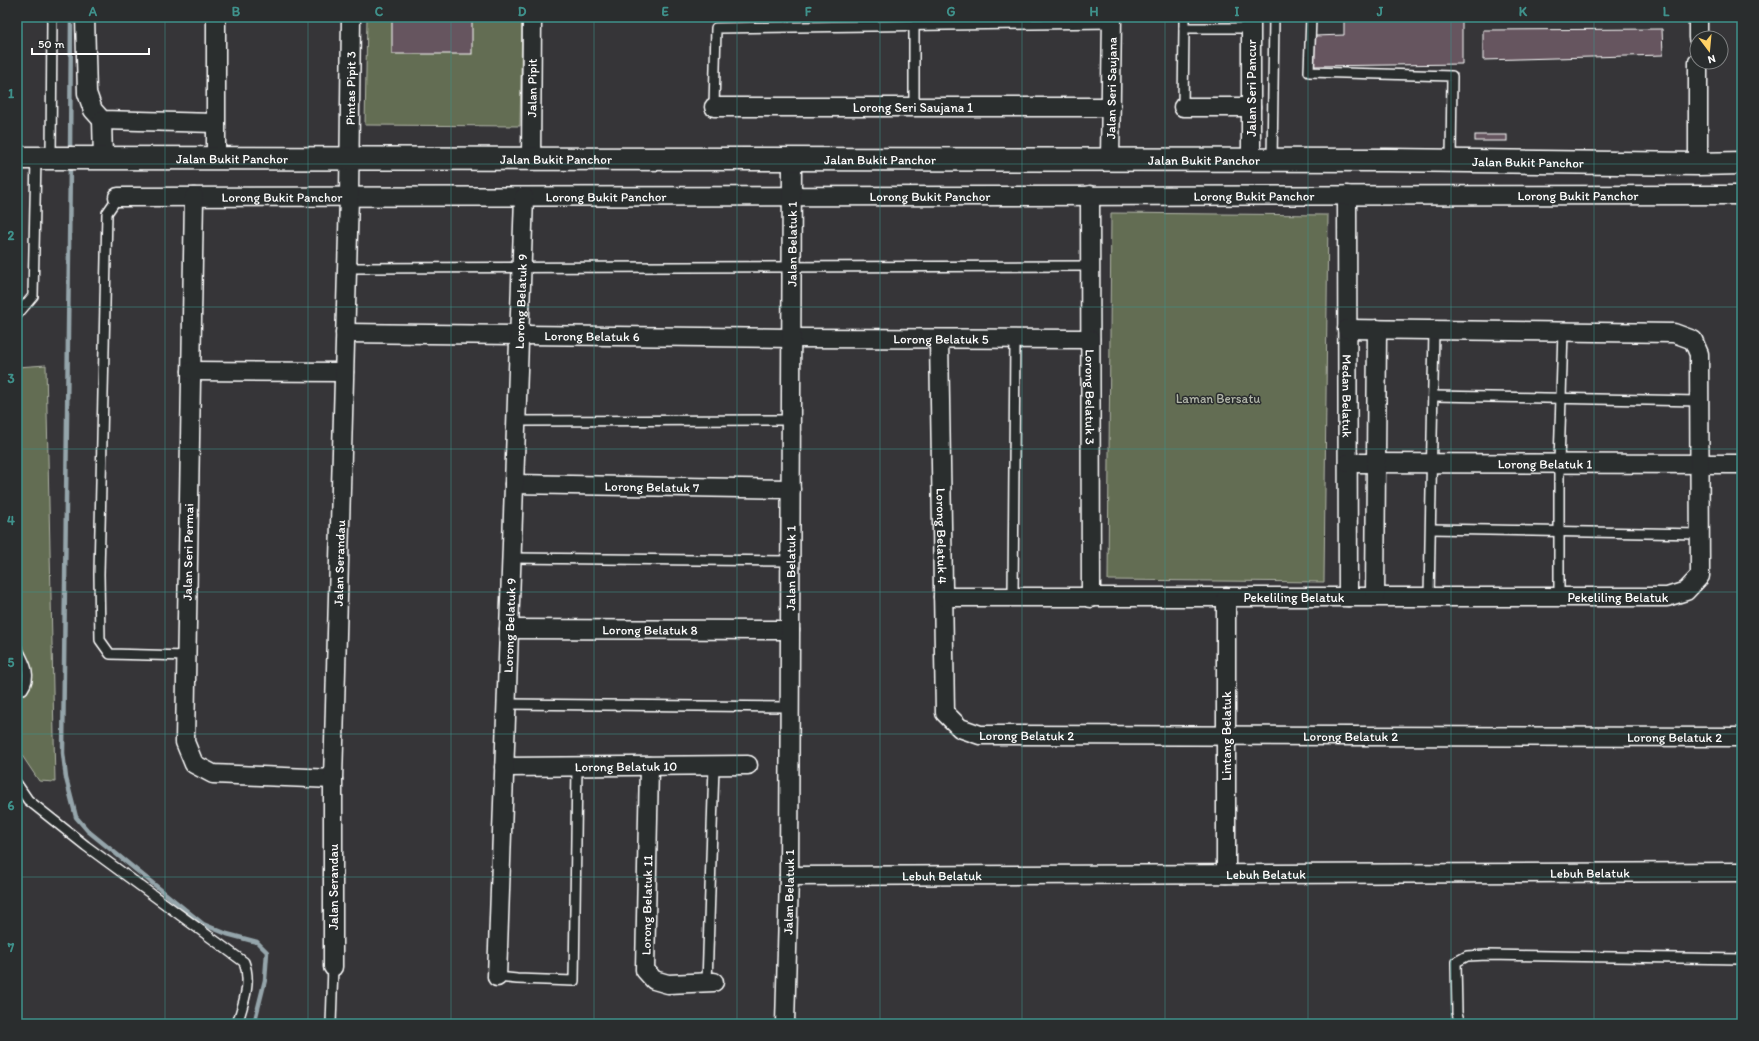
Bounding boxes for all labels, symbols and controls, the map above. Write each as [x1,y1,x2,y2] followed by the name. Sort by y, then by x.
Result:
[88,4,98,19] text: A
[232,4,241,19] text: B
[375,4,384,19] text: C
[518,4,527,19] text: D
[661,4,669,19] text: E
[805,4,812,19] text: F
[947,4,956,19] text: G
[1090,4,1099,19] text: H
[1235,4,1240,19] text: I
[1376,4,1384,19] text: J
[1519,4,1528,19] text: K
[1663,4,1670,19] text: L
[32,30,149,56] scale bar
[1689,30,1729,70] north arrow
[1103,36,1119,139] street label: Jalan Seri Saujana
[38,37,64,51] text: 50 m
[1244,38,1259,137] street label: Jalan Seri Pancur
[342,51,358,125] street label: Pintas Pipit 3
[1706,52,1717,66] text: N
[524,58,539,117] street label: Jalan Pipit
[8,86,14,101] text: 1
[853,100,973,115] street label: Lorong Seri Saujana 1
[176,151,288,166] street label: Jalan Bukit Panchor
[500,151,612,166] street label: Jalan Bukit Panchor
[824,152,936,167] street label: Jalan Bukit Panchor
[1148,152,1260,167] street label: Jalan Bukit Panchor
[1472,154,1584,170] street label: Jalan Bukit Panchor
[870,188,991,204] street label: Lorong Bukit Panchor
[1194,188,1315,203] street label: Lorong Bukit Panchor
[1518,188,1639,203] street label: Lorong Bukit Panchor
[222,189,343,204] street label: Lorong Bukit Panchor
[546,189,667,204] street label: Lorong Bukit Panchor
[784,201,799,287] street label: Jalan Belatuk 1
[8,228,15,243] text: 2
[511,253,530,349] street label: Lorong Belatuk 9
[544,328,640,344] street label: Lorong Belatuk 6
[893,331,989,346] street label: Lorong Belatuk 5
[1083,349,1098,445] street label: Lorong Belatuk 3
[1340,354,1355,438] street label: Medan Belatuk
[7,371,15,386] text: 3
[1176,391,1260,406] park label: Laman Bersatu
[1498,456,1592,471] street label: Lorong Belatuk 1
[604,478,700,495] street label: Lorong Belatuk 7
[934,488,950,584] street label: Lorong Belatuk 4
[180,503,196,601] street label: Jalan Seri Permai
[7,513,15,528] text: 4
[330,520,348,606] street label: Jalan Serandau
[783,525,798,611] street label: Jalan Belatuk 1
[500,577,518,673] street label: Lorong Belatuk 9
[1244,590,1345,605] street label: Pekeliling Belatuk
[1568,590,1669,605] street label: Pekeliling Belatuk
[602,622,698,637] street label: Lorong Belatuk 8
[8,655,15,670] text: 5
[1219,691,1234,781] street label: Lintang Belatuk
[979,727,1074,743] street label: Lorong Belatuk 2
[1303,728,1398,744] street label: Lorong Belatuk 2
[1627,729,1722,744] street label: Lorong Belatuk 2
[575,758,677,774] street label: Lorong Belatuk 10
[8,798,15,813] text: 6
[326,844,341,930] street label: Jalan Serandau
[780,849,797,935] street label: Jalan Belatuk 1
[639,855,655,955] street label: Lorong Belatuk 11
[1550,865,1630,880] street label: Lebuh Belatuk
[1226,866,1306,882] street label: Lebuh Belatuk
[902,868,982,883] street label: Lebuh Belatuk
[7,940,15,955] text: 7

